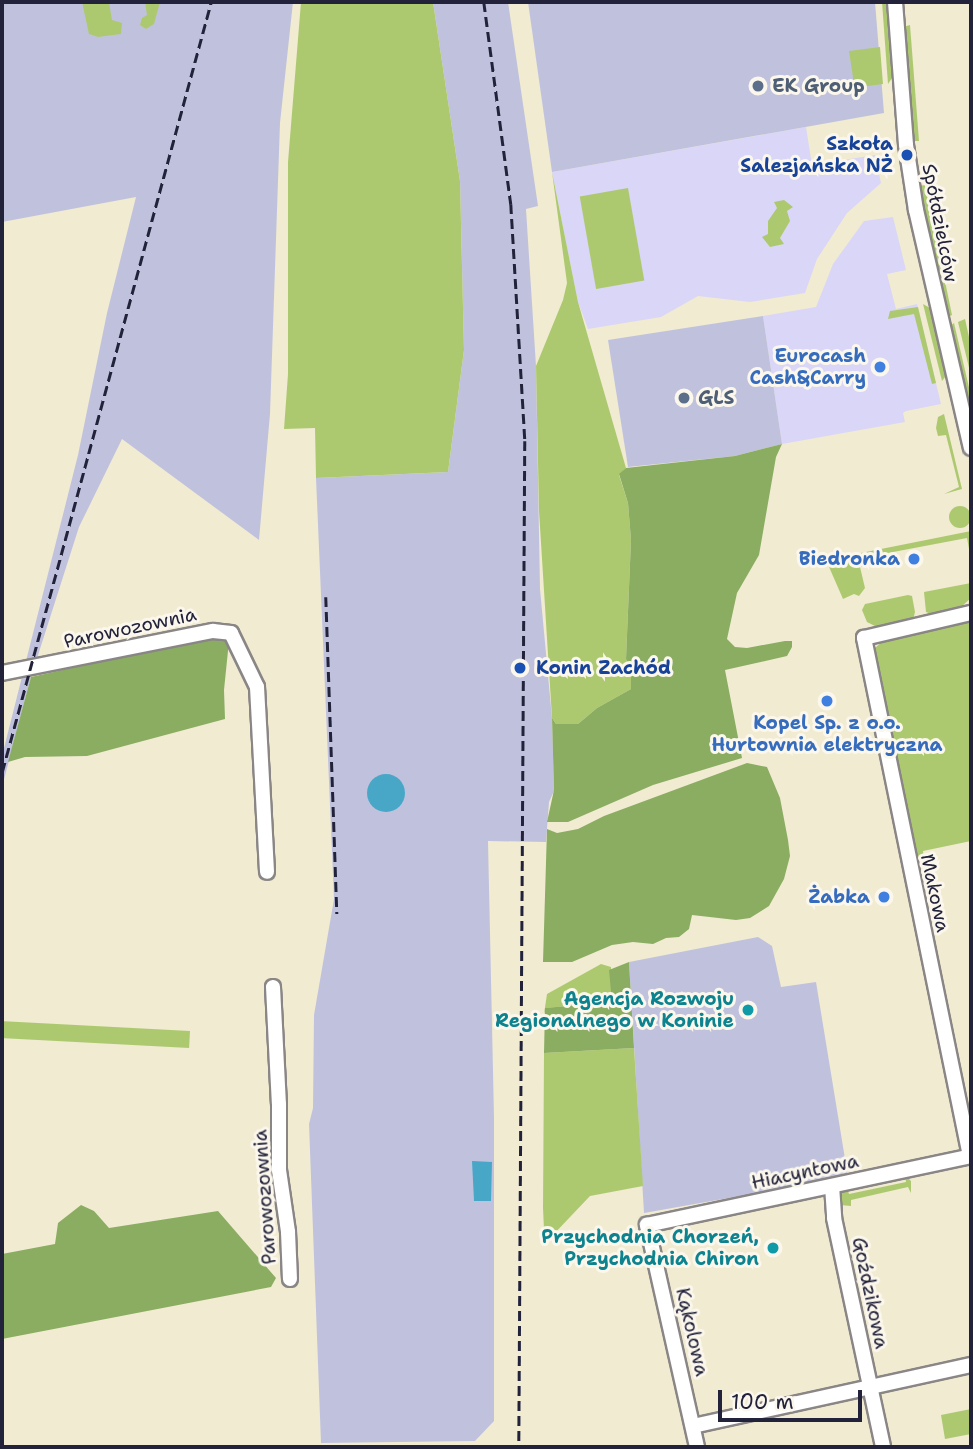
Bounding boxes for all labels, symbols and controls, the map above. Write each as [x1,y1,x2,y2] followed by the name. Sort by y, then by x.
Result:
[772,75,865,97] place label: EK Group
[750,78,766,94] marker: EK Group
[740,133,893,177] place label: Szkoła Salezjańska NŻ
[899,147,915,163] marker: Szkoła Salezjańska NŻ
[917,162,963,284] street label: Spółdzielców
[750,345,866,389] place label: Eurocash Cash&Carry
[872,359,888,375] marker: Eurocash Cash&Carry
[698,387,734,409] place label: GLS
[676,390,692,406] marker: GLS
[799,548,900,570] place label: Biedronka
[906,551,922,567] marker: Biedronka
[62,603,198,653] street label: Parowozownia
[536,657,671,679] place label: Konin Zachód
[510,658,530,678] marker: Konin Zachód
[819,693,835,709] marker: Kopel Sp. z o.o. Hurtownia elektryczna
[711,712,943,756] place label: Kopel Sp. z o.o. Hurtownia elektryczna
[916,852,954,934] street label: Makowa
[808,886,870,908] place label: Żabka
[876,889,892,905] marker: Żabka
[495,988,734,1032] place label: Agencja Rozwoju Regionalnego w Koninie
[740,1002,756,1018] marker: Agencja Rozwoju Regionalnego w Koninie
[249,1129,281,1265] street label: Parowozownia
[749,1150,861,1194] street label: Hiacyntowa
[541,1226,759,1270] place label: Przychodnia Chorzeń, Przychodnia Chiron
[847,1235,893,1351] street label: Goździkowa
[765,1240,781,1256] marker: Przychodnia Chorzeń, Przychodnia Chiron
[671,1286,713,1378] street label: Kąkolowa
[721,1376,864,1420] scale bar
[731,1388,794,1416] text: 100 m

